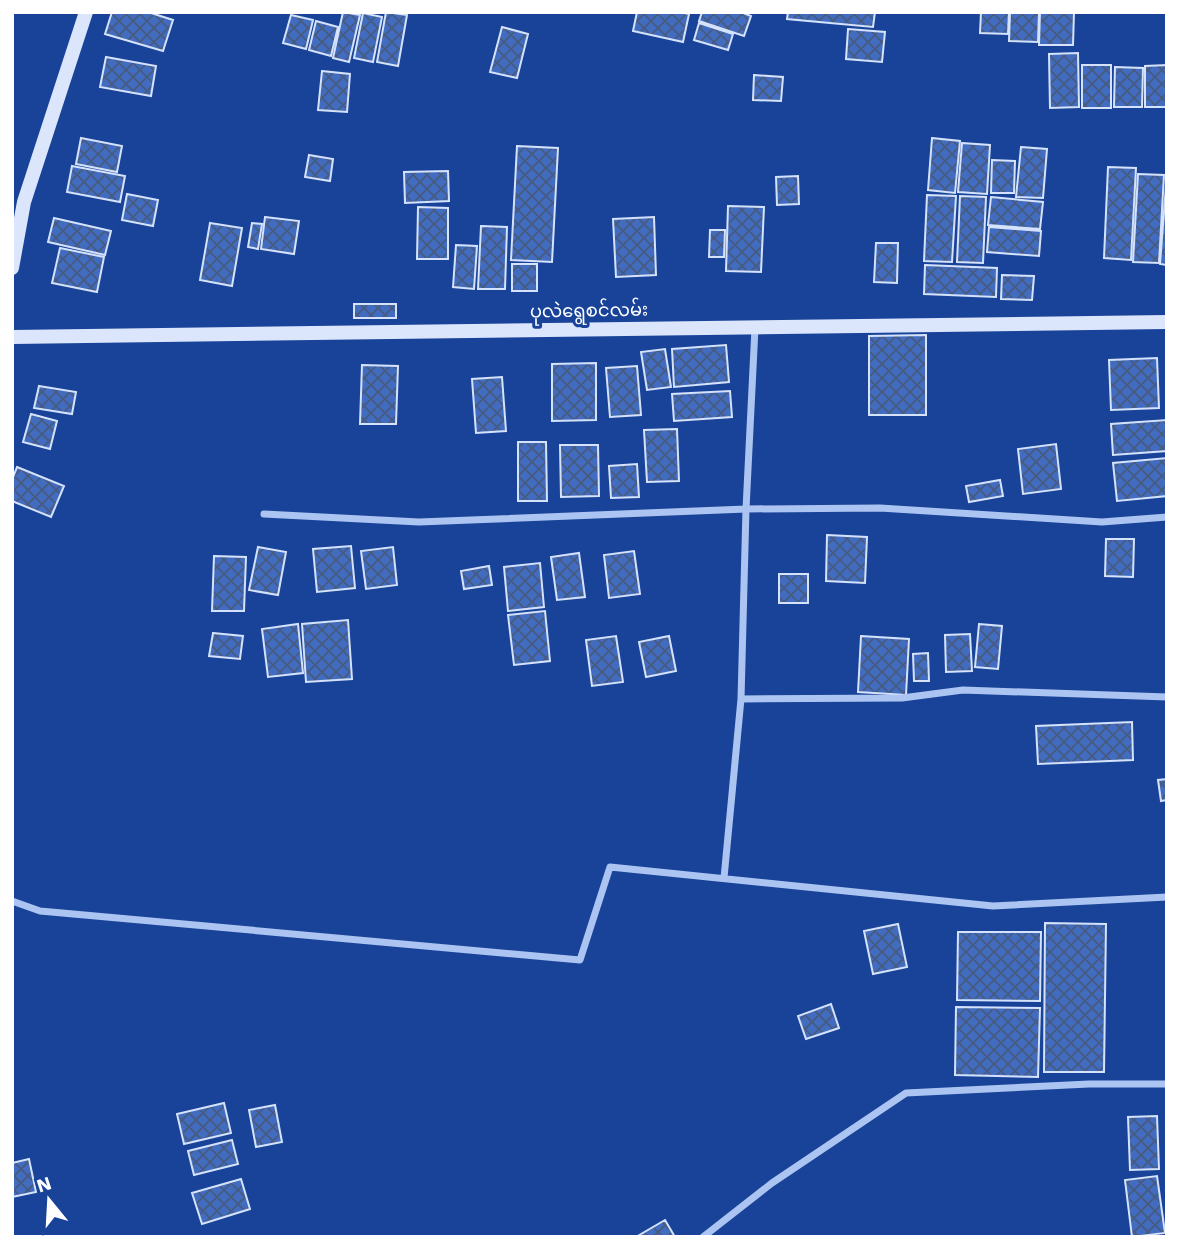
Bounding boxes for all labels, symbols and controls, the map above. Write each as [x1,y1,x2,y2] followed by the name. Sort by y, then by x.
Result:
[530,296,648,327] street label: ပုလဲရွေစင်လမ်း
[14,1165,84,1235] north arrow
[34,1171,54,1197] text: N

